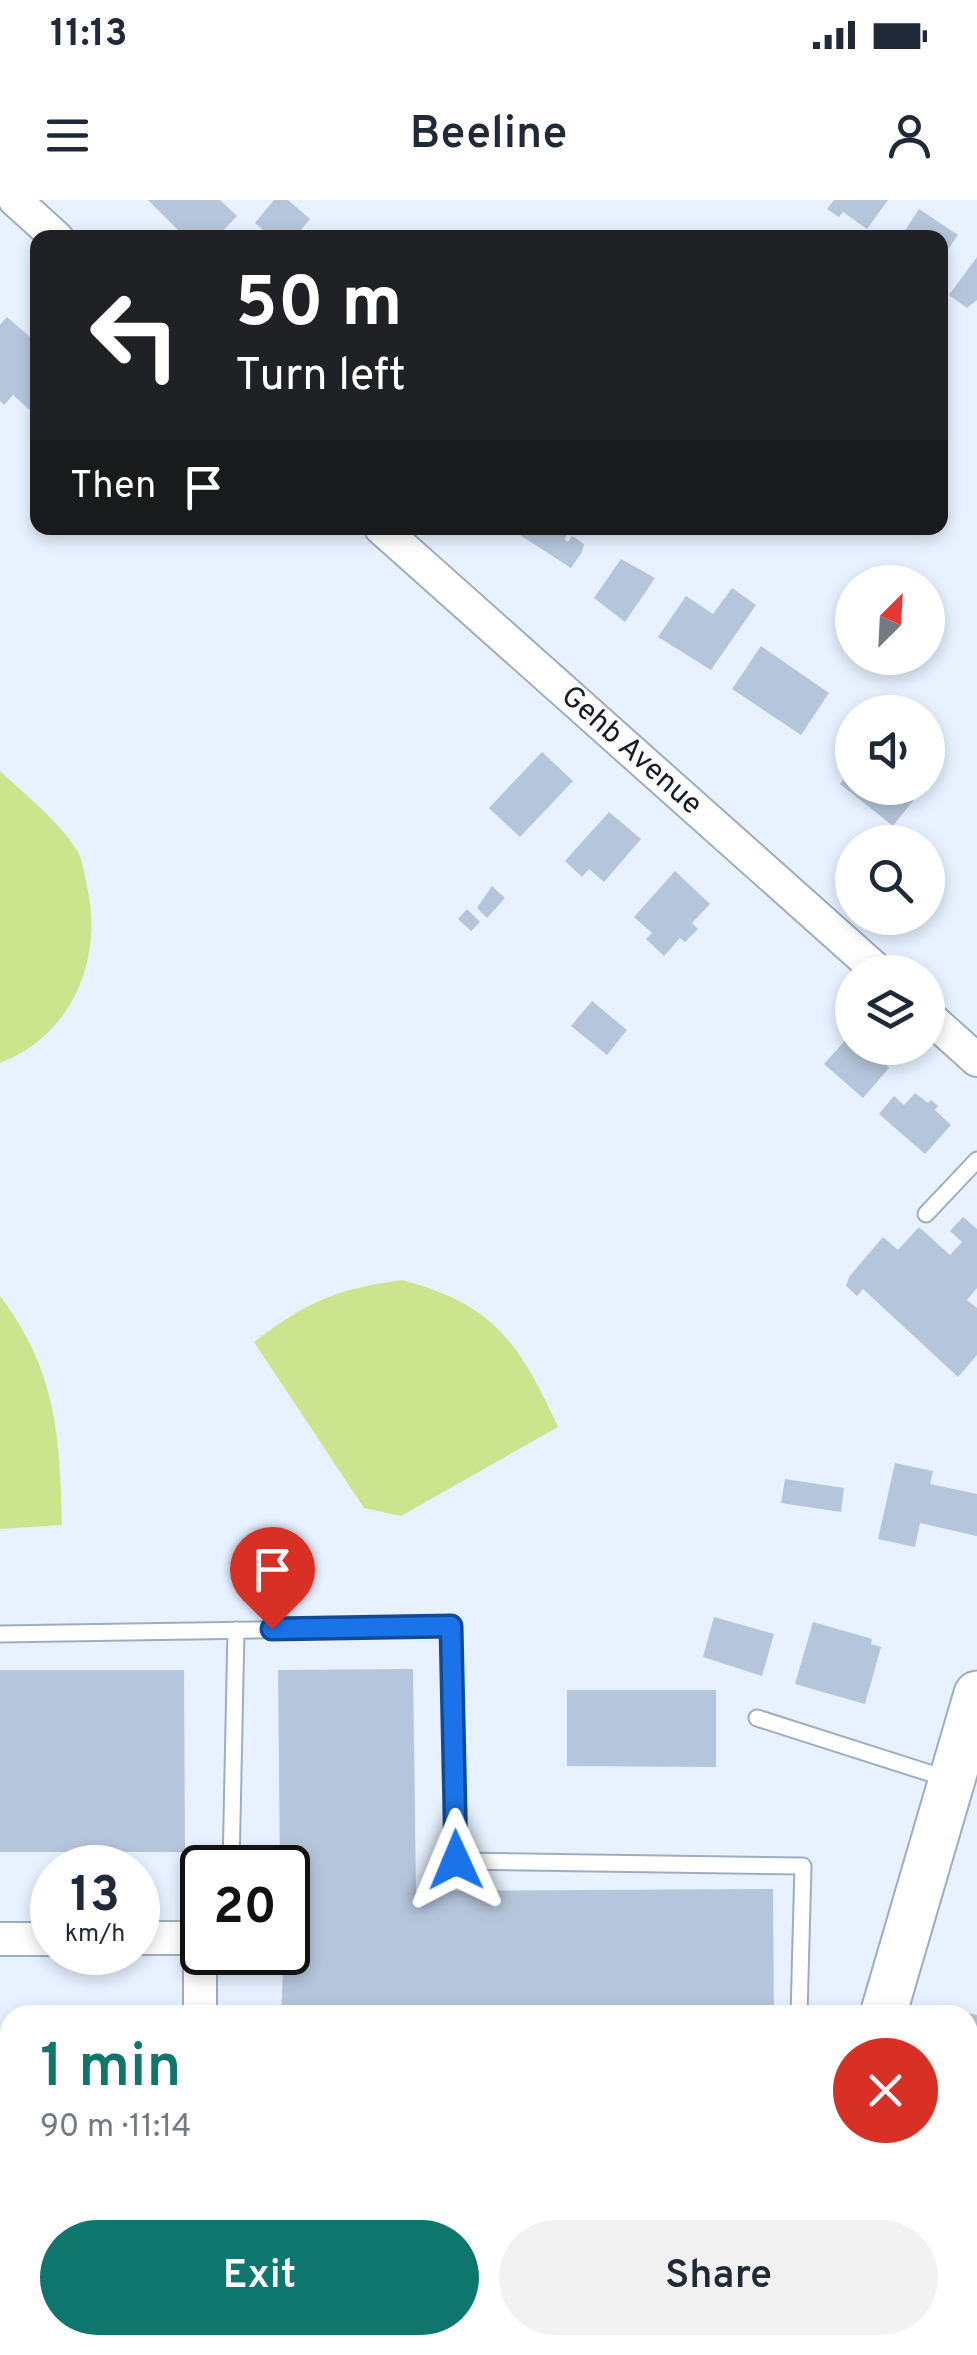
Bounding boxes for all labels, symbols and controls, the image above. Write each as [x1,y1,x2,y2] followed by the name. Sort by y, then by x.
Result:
[50,11,128,60] text: 11:13
[410,107,567,164] text: Beeline
[40,108,95,163] icon: menu
[882,108,937,163] icon: person
[235,262,402,351] text: 50 m
[70,270,200,400] icon: left
[235,349,406,406] text: Turn left
[176,460,231,515] icon: arrive
[70,463,156,512] text: Then
[835,565,945,675] north arrow
[835,565,945,1065] map controls
[553,678,709,824] street label: Gehb Avenue
[835,695,945,805] button: sound
[835,825,945,935] button: search
[835,955,945,1065] button: layers
[230,1527,315,1630] pin
[245,1542,300,1597] icon: arrive
[404,1808,508,1912] position arrow
[180,1845,310,1975] speed limit sign: 20
[70,1866,120,1929] text: 13
[65,1919,125,1951] text: km/h
[40,2032,181,2108] text: 1 min
[833,2038,938,2143] button: close
[40,2108,191,2148] text: 90 m · 11:14
[40,2220,479,2335] button: Exit
[499,2220,938,2335] button: Share

